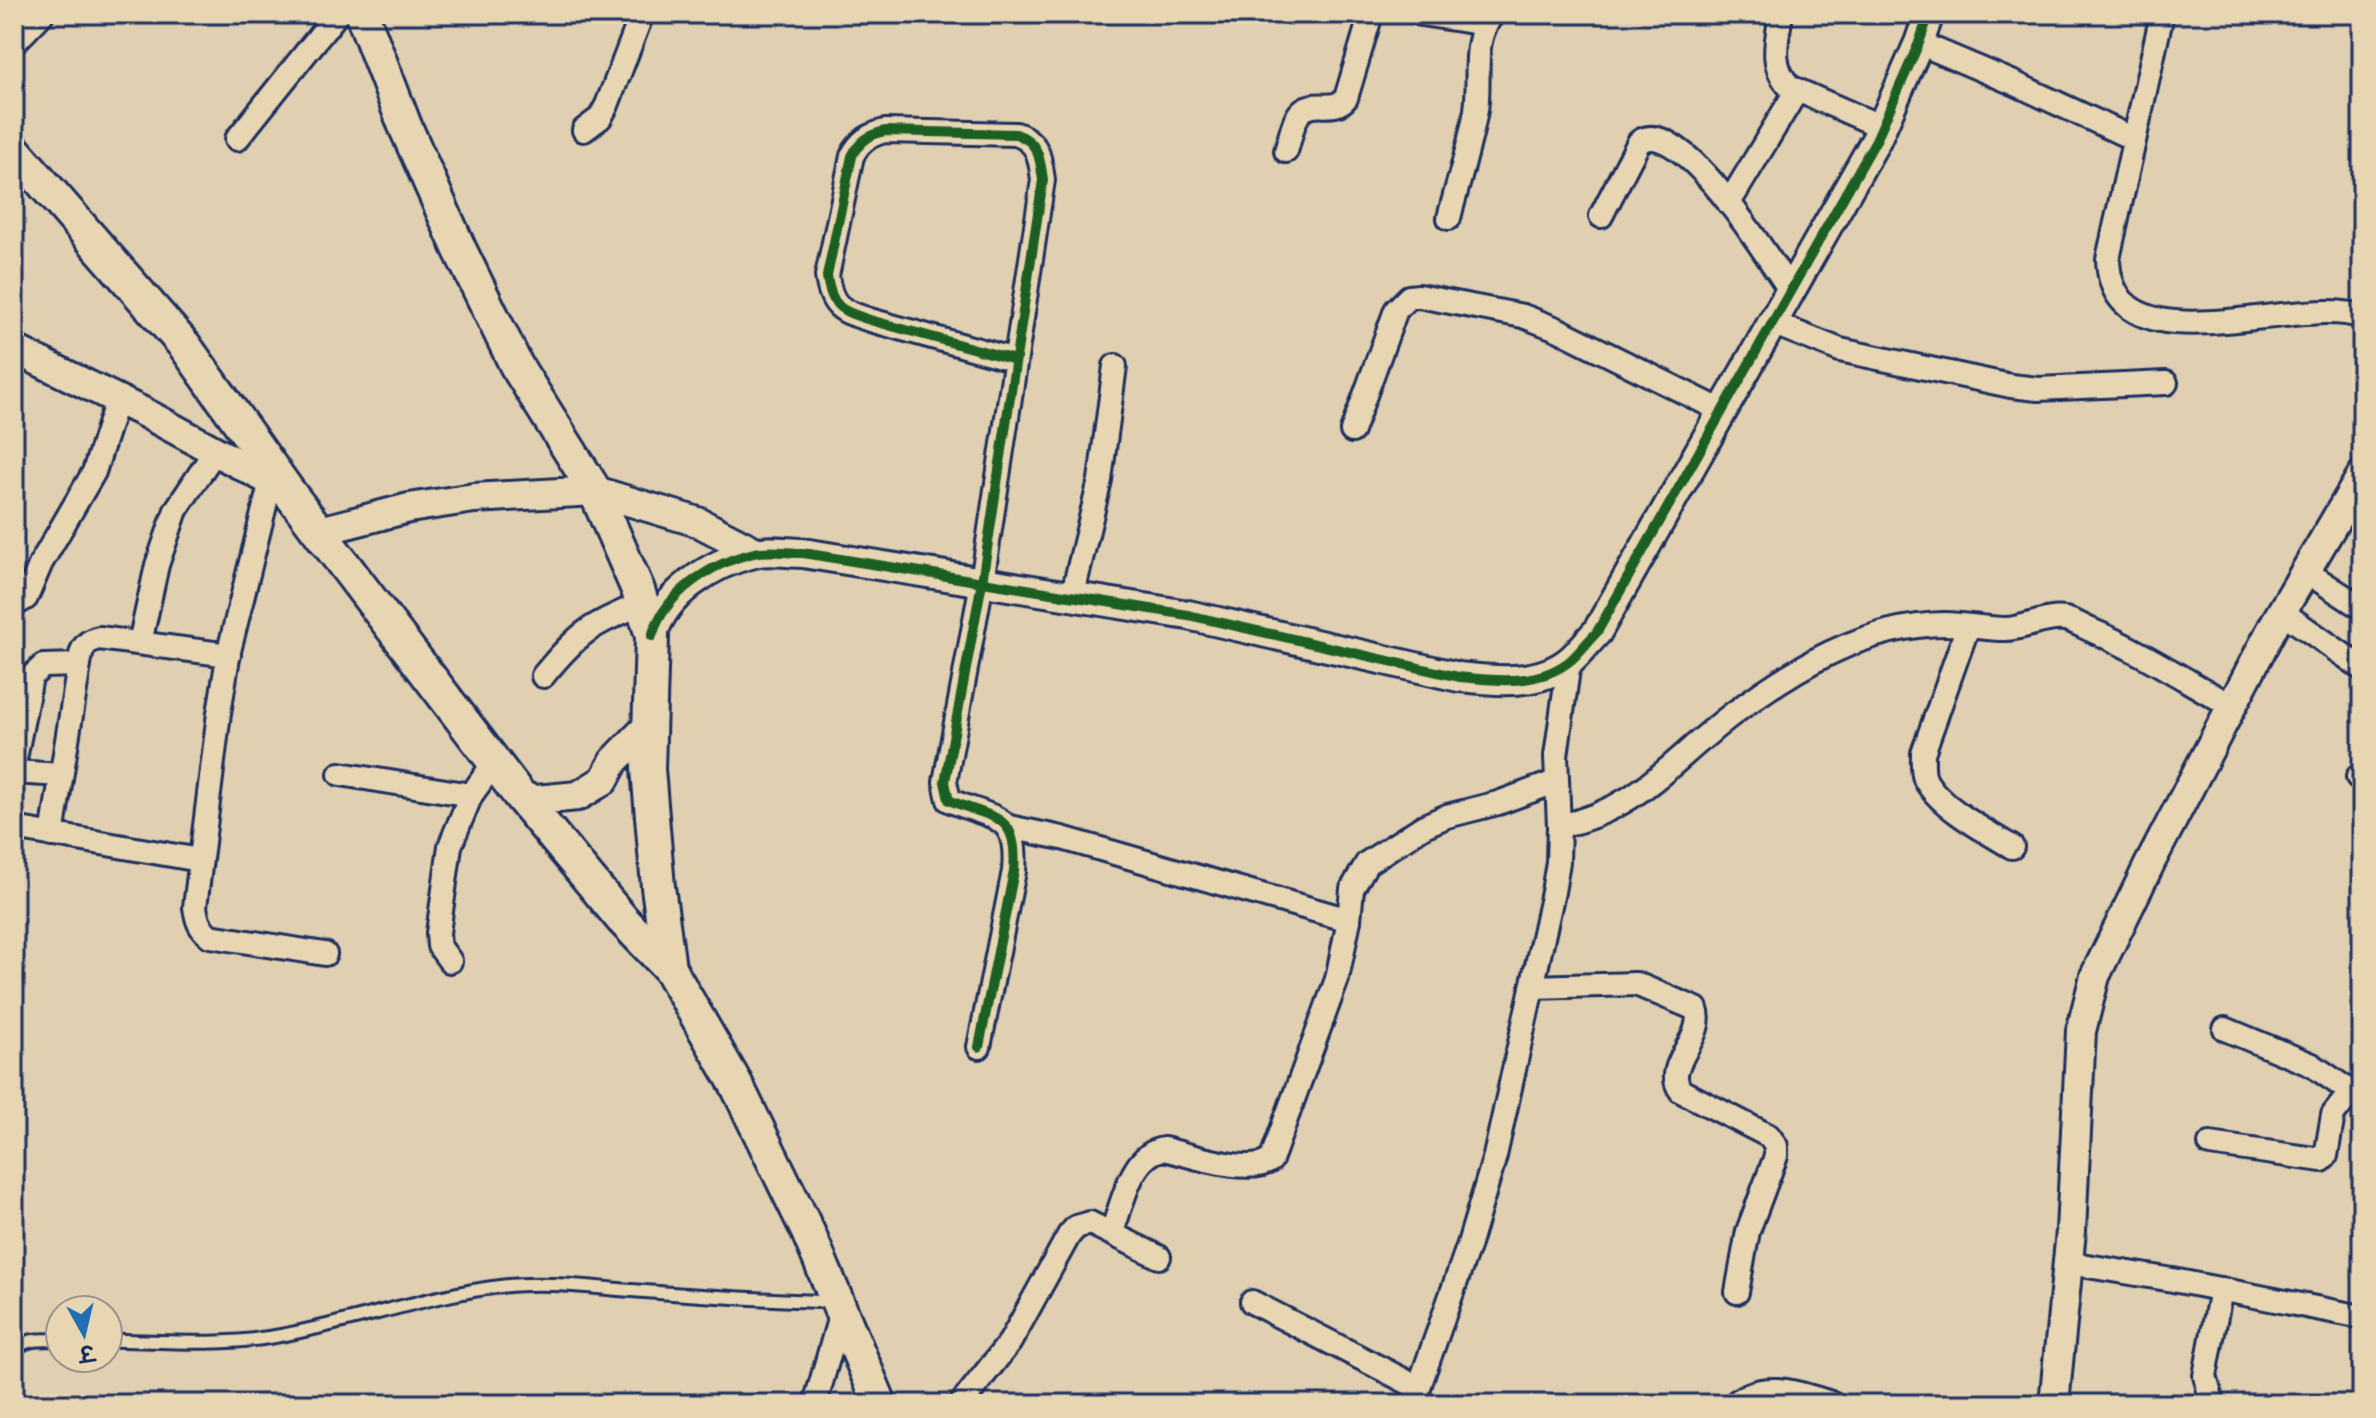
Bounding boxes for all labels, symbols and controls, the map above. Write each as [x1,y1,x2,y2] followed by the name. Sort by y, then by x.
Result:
[44,1294,124,1374] north arrow
[75,1339,98,1370] text: उ

